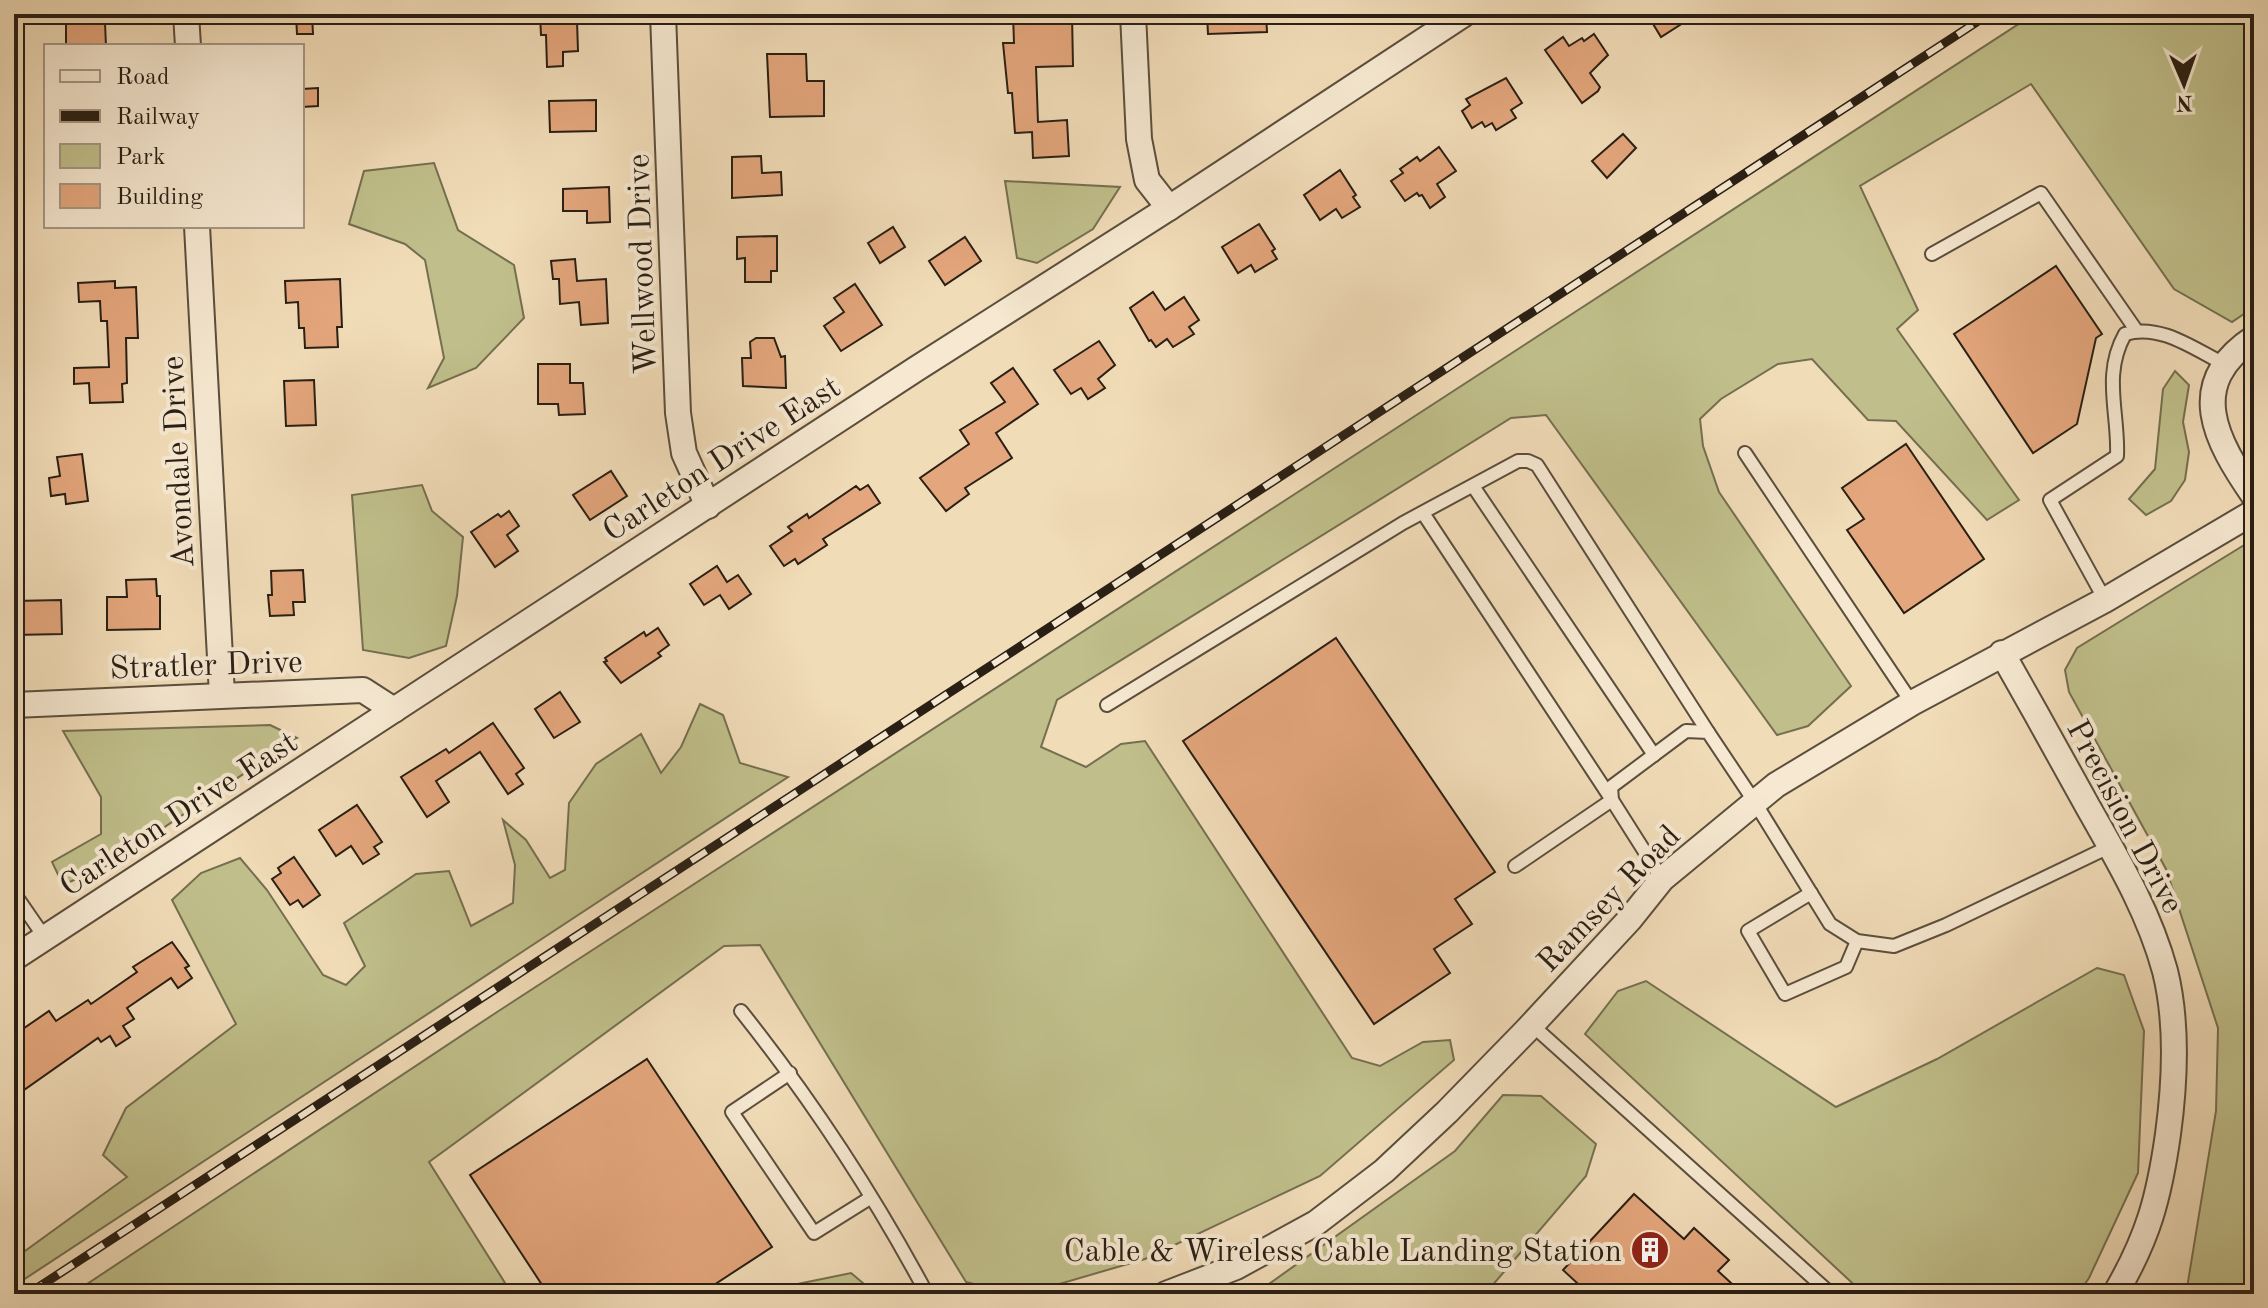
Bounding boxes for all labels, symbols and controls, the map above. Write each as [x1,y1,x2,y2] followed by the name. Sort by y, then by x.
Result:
[44,44,304,228] legend
[2144,44,2224,124] north arrow
[116,66,169,90] text: Road
[2176,91,2193,113] text: N
[116,106,200,130] text: Railway
[116,146,165,170] text: Park
[624,153,664,375] street label: Wellwood Drive
[116,186,203,210] text: Building
[158,355,202,569] street label: Avondale Drive
[598,372,847,549] street label: Carleton Drive East
[109,648,303,686] street label: Stratler Drive
[2059,716,2188,919] street label: Precision Drive
[55,727,304,904] street label: Carleton Drive East
[1533,821,1688,980] street label: Ramsey Road
[1629,1229,1671,1271] building icon: Cable & Wireless Cable Landing Station
[1063,1237,1622,1269] place label: Cable & Wireless Cable Landing Station

